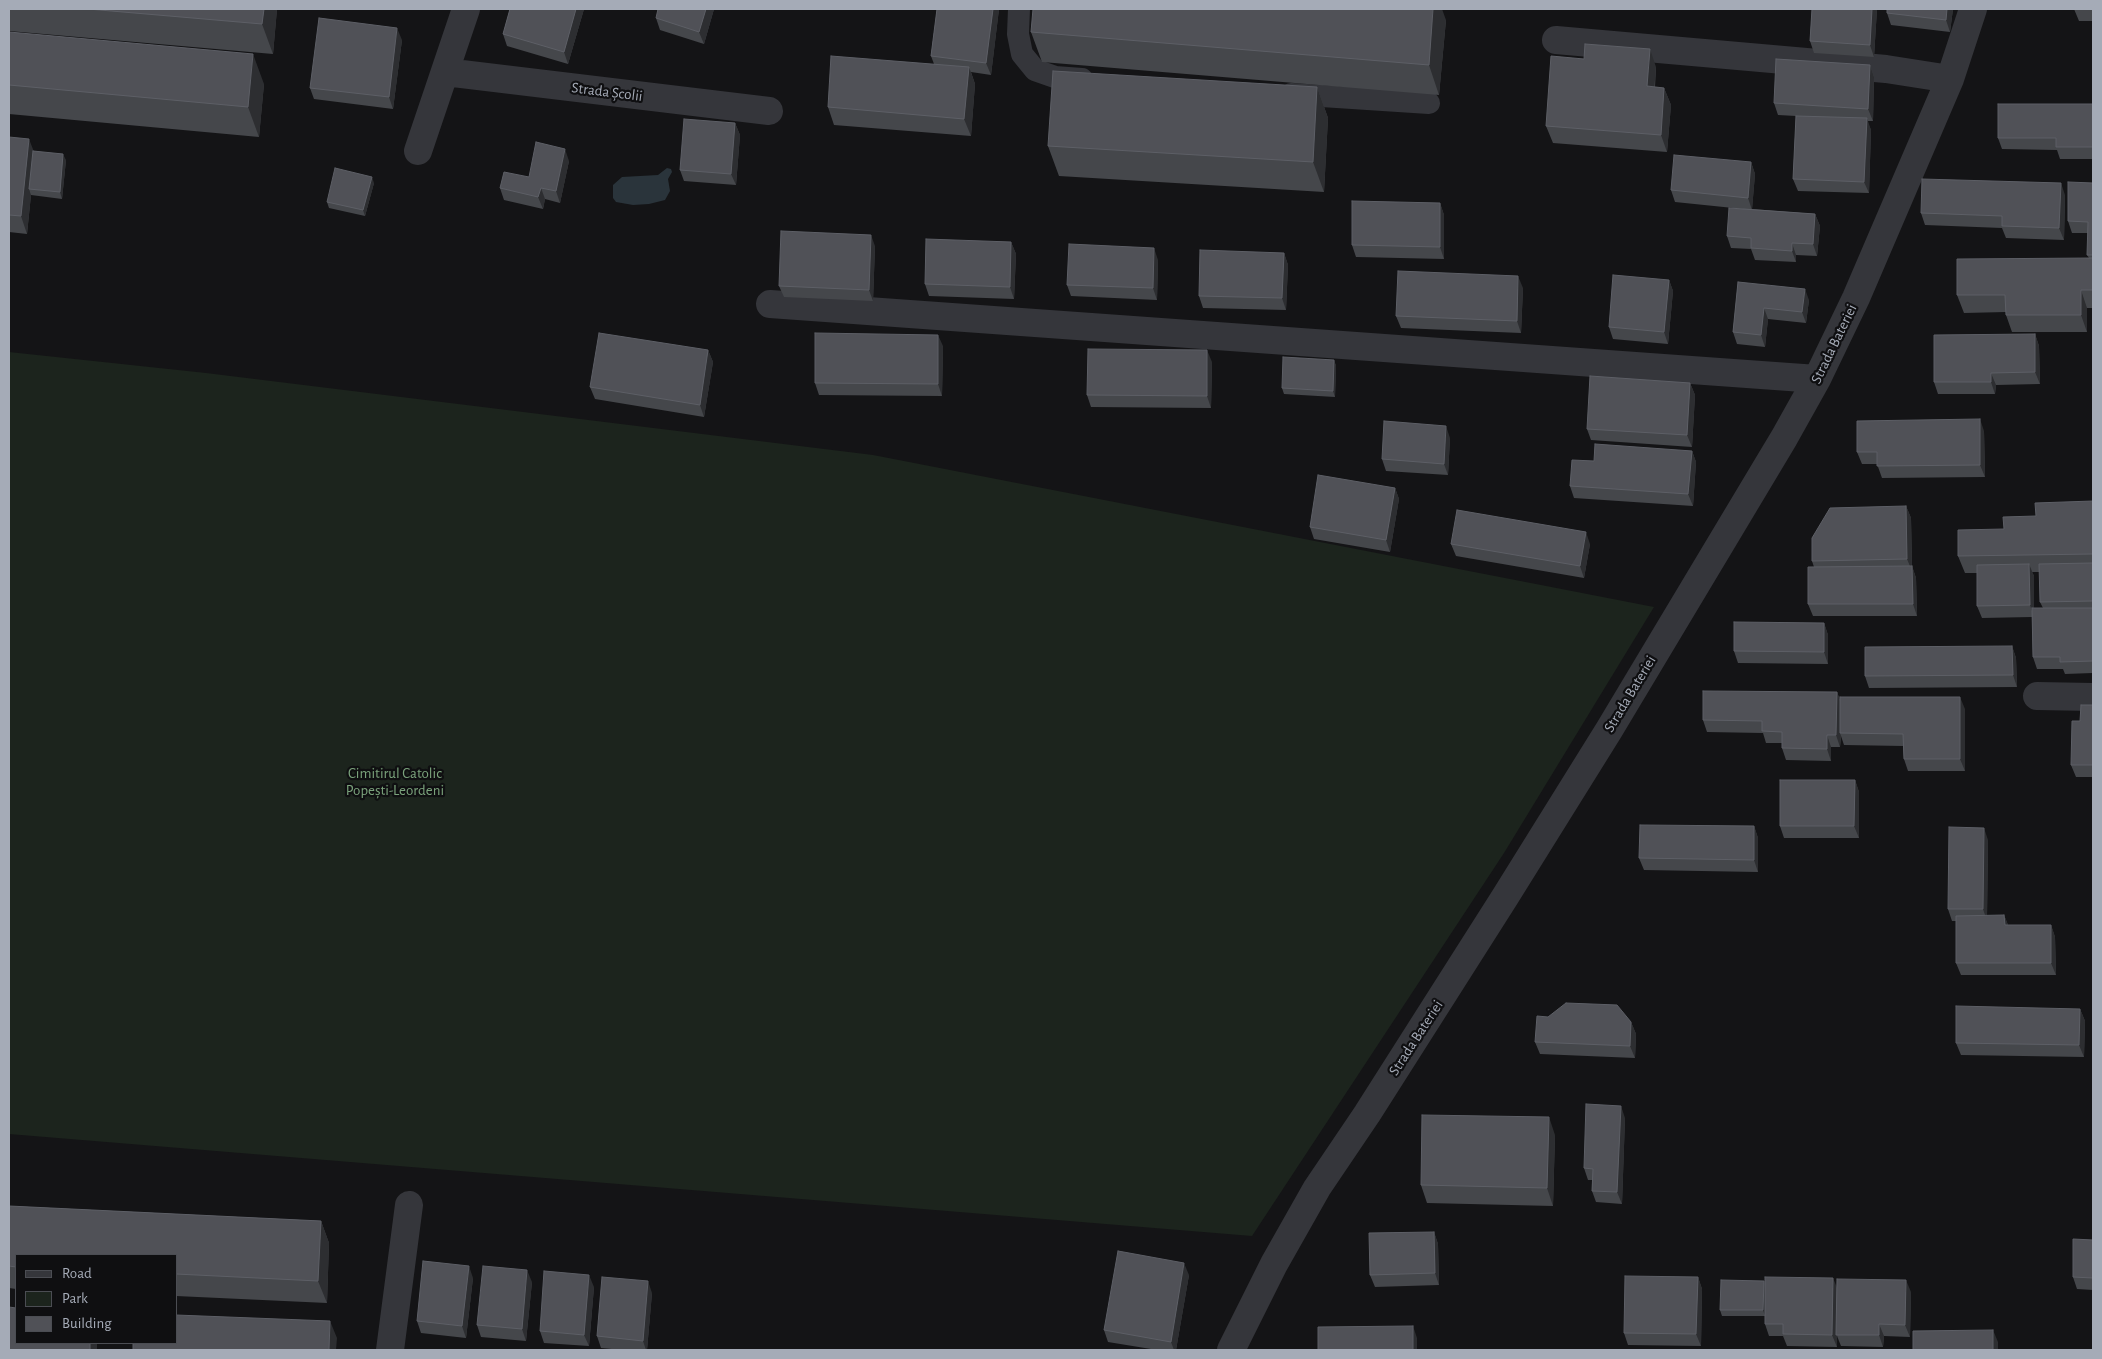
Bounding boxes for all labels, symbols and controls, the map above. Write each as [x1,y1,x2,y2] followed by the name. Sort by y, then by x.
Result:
[570,79,644,105] street label: Strada Școlii
[1807,301,1861,387] street label: Strada Bateriei
[1600,652,1660,736] street label: Strada Bateriei
[346,764,444,799] park label: Cimitirul Catolic Popești-Leordeni
[1385,997,1447,1079] street label: Strada Bateriei
[15,1254,178,1344] legend
[62,1266,92,1281] text: Road
[62,1291,88,1306] text: Park
[62,1316,112,1331] text: Building

